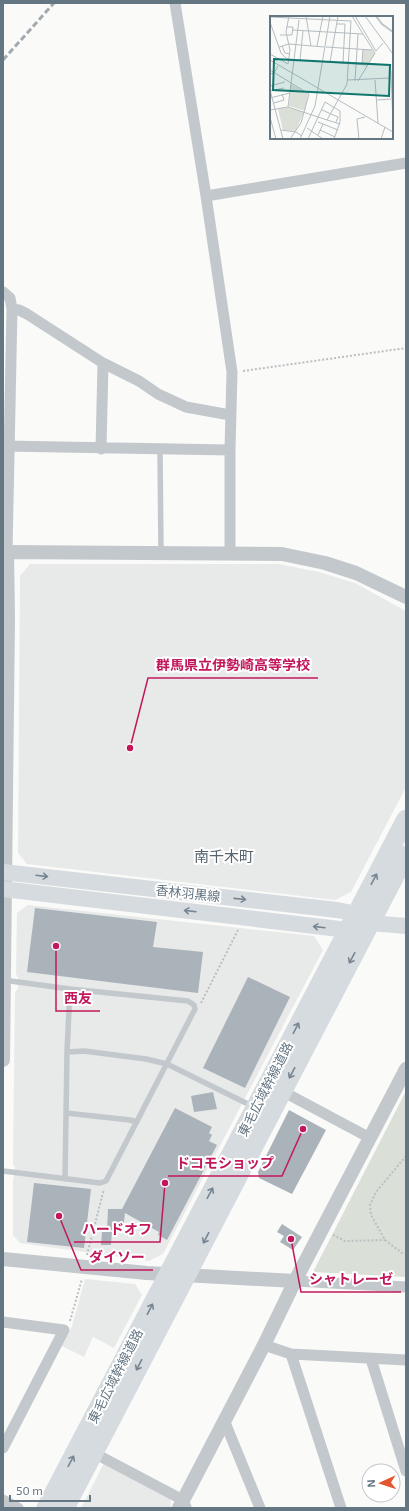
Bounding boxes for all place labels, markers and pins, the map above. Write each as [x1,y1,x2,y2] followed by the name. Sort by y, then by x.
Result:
[148,652,318,678] callout: 群馬県立伊勢崎高等学校
[56,985,100,1011] callout: 西友
[168,1150,282,1176] callout: ドコモショップ
[74,1216,160,1242] callout: ハードオフ
[81,1244,153,1270] callout: ダイソー
[301,1266,401,1292] callout: シャトレーゼ

